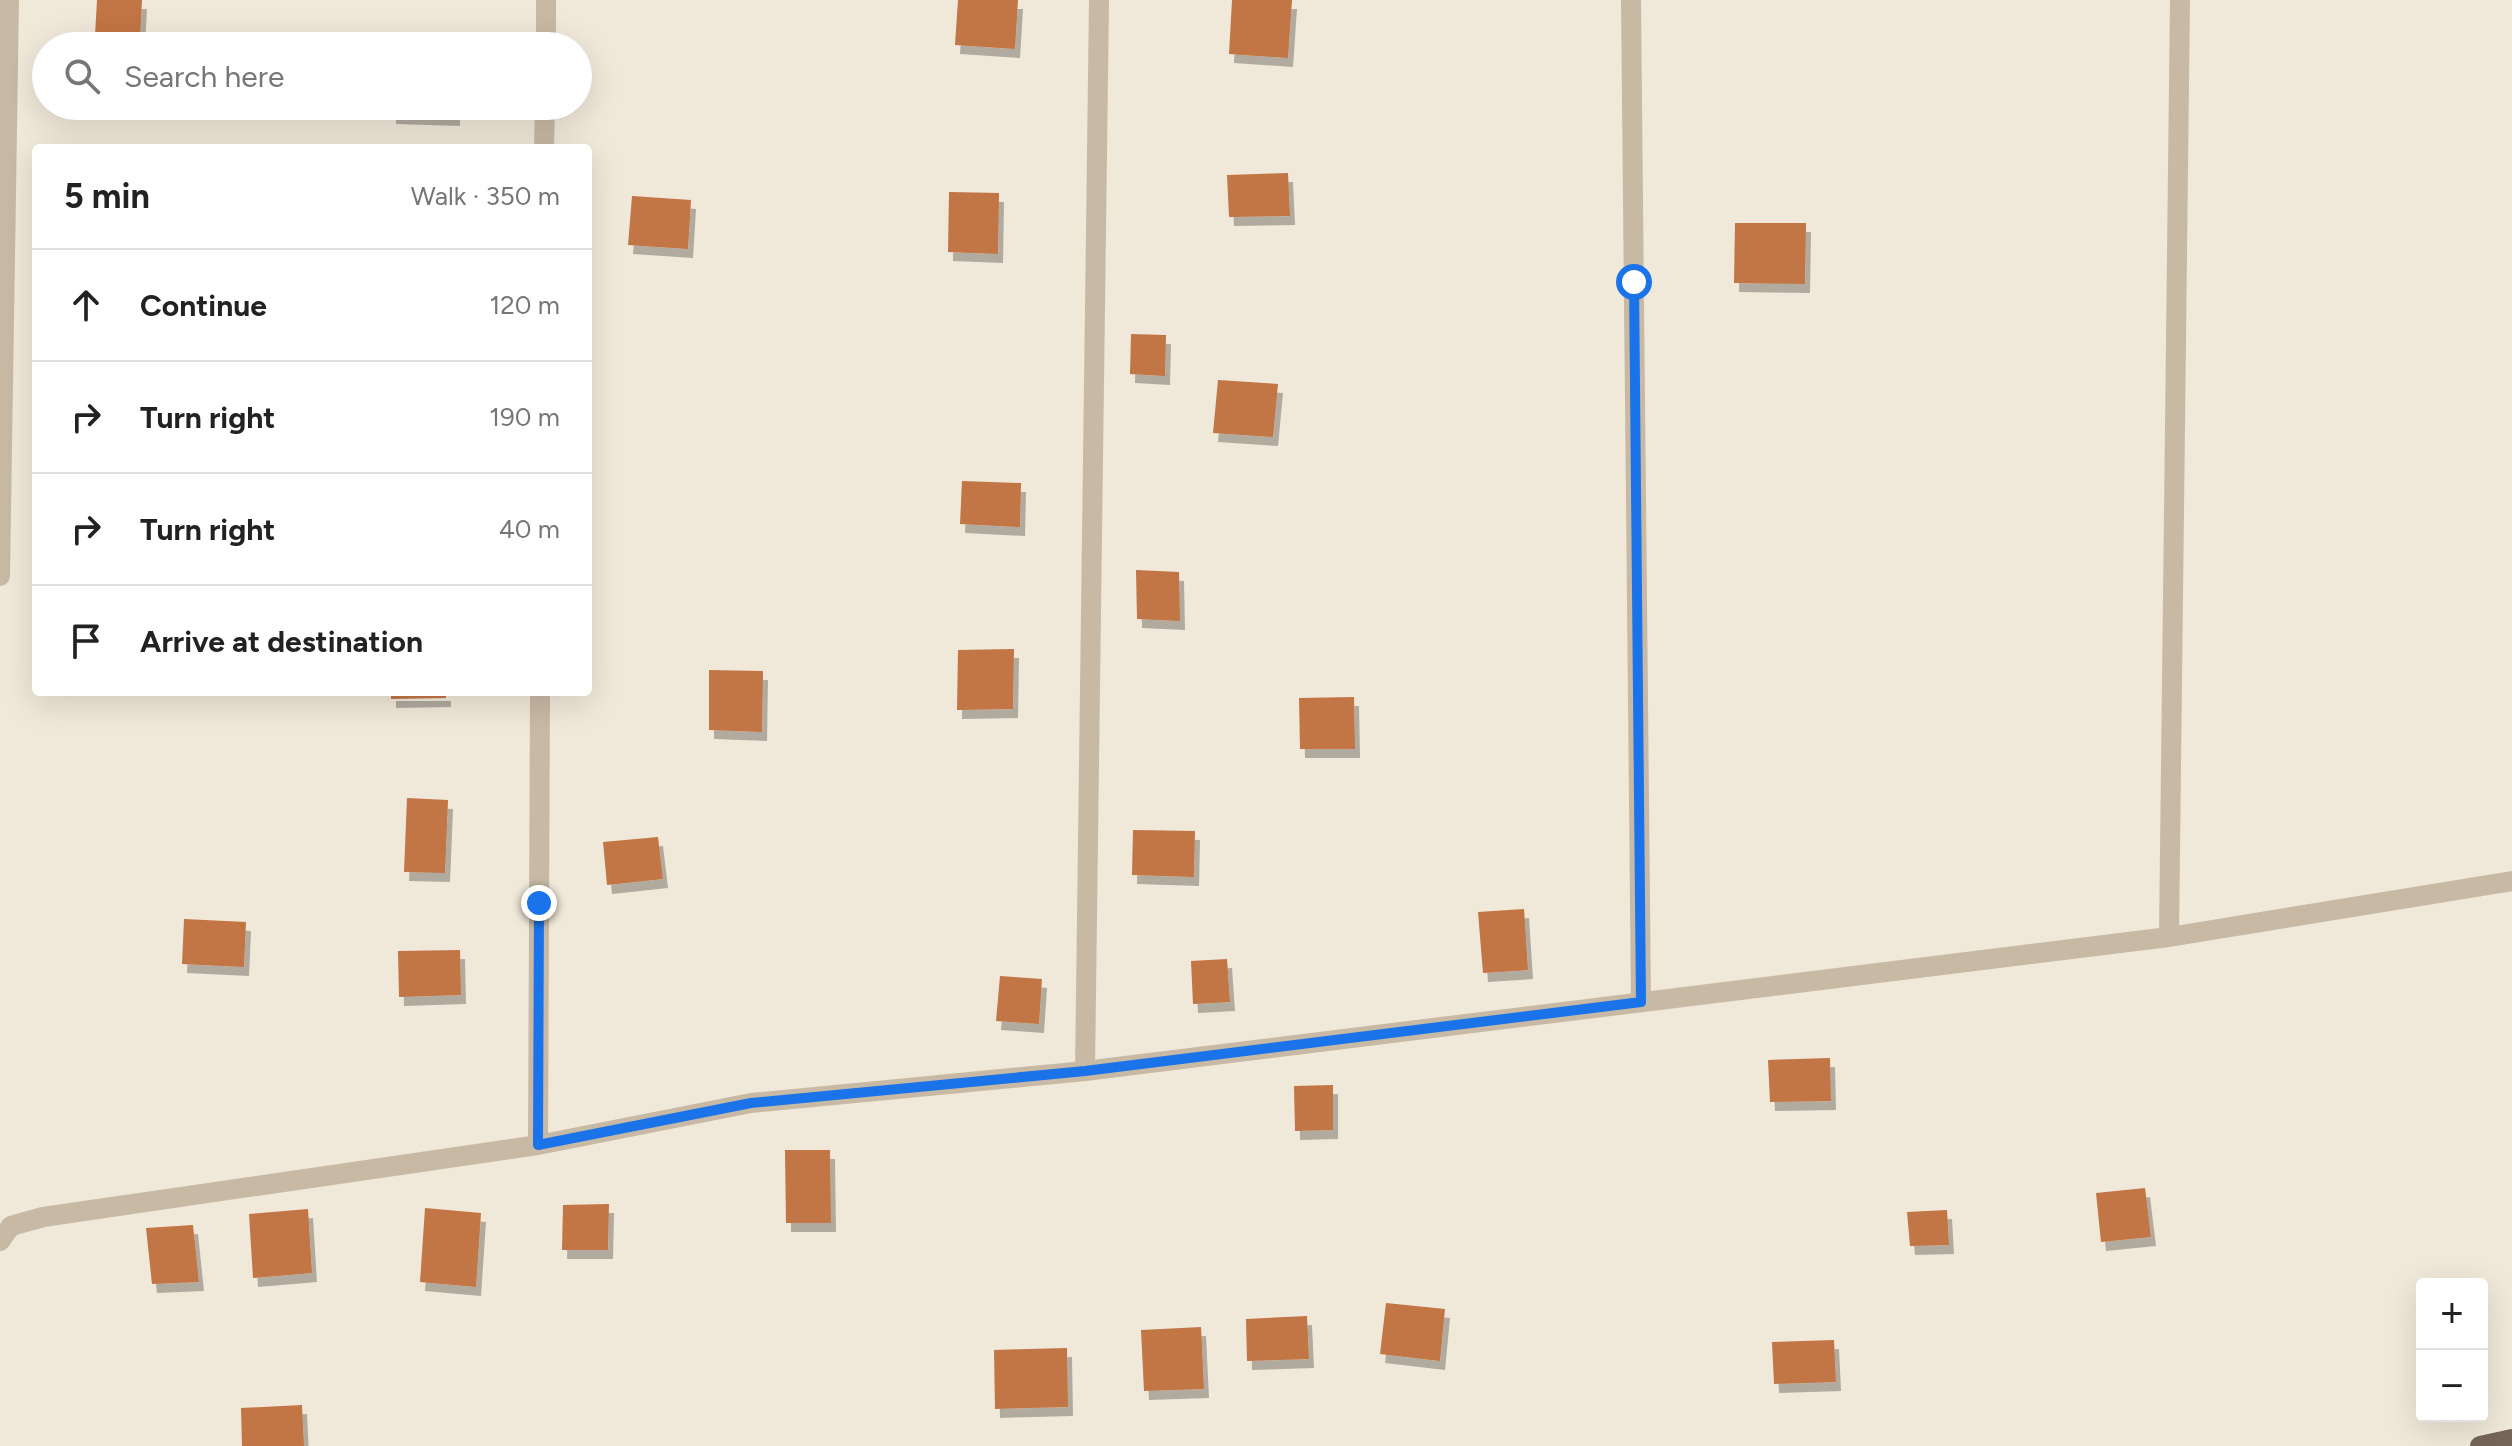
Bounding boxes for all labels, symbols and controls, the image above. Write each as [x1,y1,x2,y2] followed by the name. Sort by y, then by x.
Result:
[32,32,592,120] search box
[60,54,104,98] icon: search
[124,58,284,95] text: Search here
[64,176,150,217] text: 5 min
[411,180,560,212] text: Walk · 350 m
[1616,264,1652,300] route start
[64,283,108,327] icon: ahead
[140,287,267,324] text: Continue
[490,289,560,321] text: 120 m
[64,395,108,439] icon: right
[140,399,275,436] text: Turn right
[489,401,560,433] text: 190 m
[64,507,108,551] icon: right
[140,511,275,548] text: Turn right
[499,513,560,545] text: 40 m
[64,619,108,663] icon: arrive
[140,623,423,660] text: Arrive at destination
[521,885,557,921] route end
[2416,1278,2488,1422] map controls
[2416,1278,2488,1350] button: +
[2416,1350,2488,1422] button: −

